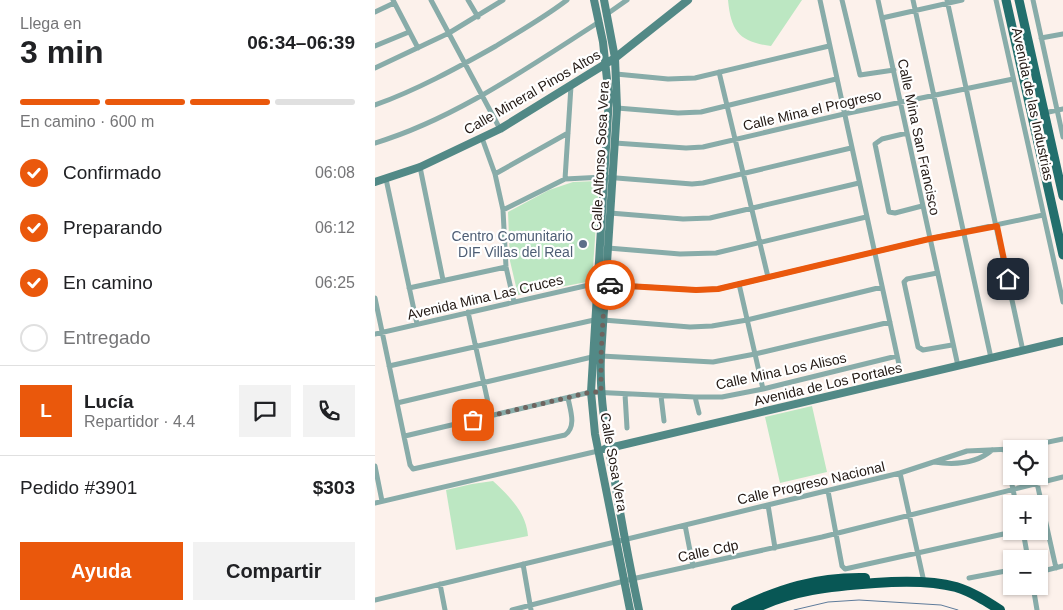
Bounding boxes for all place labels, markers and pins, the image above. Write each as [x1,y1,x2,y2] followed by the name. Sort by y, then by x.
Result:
[452,228,573,260] place label: Centro Comunitario DIF Villas del Real
[577,238,589,250] marker: Centro Comunitario DIF Villas del Real
[987,258,1029,300] pin
[452,399,494,441] pin

